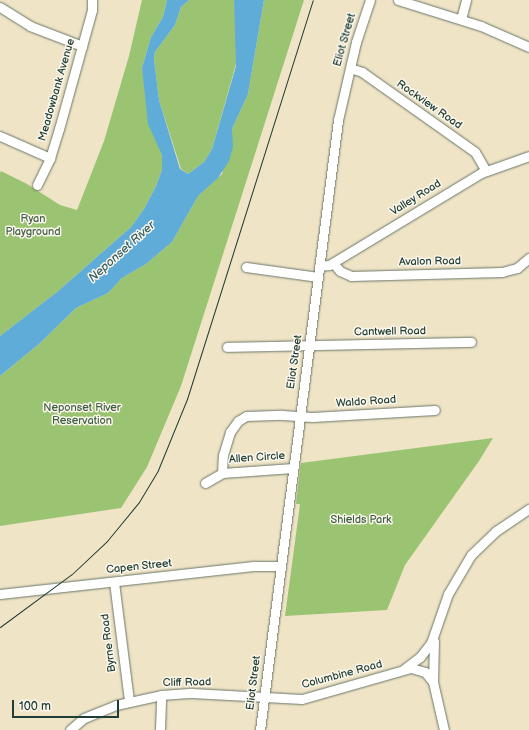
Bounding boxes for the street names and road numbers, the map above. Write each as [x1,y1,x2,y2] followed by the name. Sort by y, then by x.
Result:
[331,12,359,68] street label: Eliot Street
[36,37,78,143] street label: Meadowbank Avenue
[394,78,464,132] street label: Rockview Road
[388,177,444,219] street label: Valley Road
[399,255,461,269] street label: Avalon Road
[354,325,426,339] street label: Cantwell Road
[285,334,305,390] street label: Eliot Street
[336,393,396,411] street label: Waldo Road
[229,449,285,467] street label: Allen Circle
[105,557,173,577] street label: Capen Street
[99,613,119,673] street label: Byrne Road
[244,655,264,711] street label: Eliot Street
[300,658,384,692] street label: Columbine Road
[163,676,211,690] street label: Cliff Road

